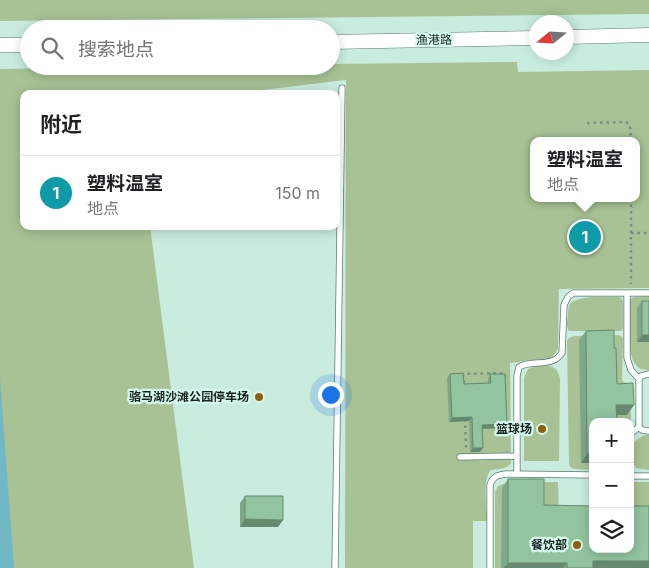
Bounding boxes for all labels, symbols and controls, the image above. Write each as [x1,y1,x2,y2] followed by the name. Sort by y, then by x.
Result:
[529,15,574,60] north arrow
[20,20,340,75] search box
[416,32,452,47] street label: 渔港路
[38,34,66,62] icon: search
[78,38,154,61] text: 搜索地点
[40,112,82,137] text: 附近
[530,137,640,202] popup
[547,148,623,171] text: 塑料温室
[87,172,163,195] text: 塑料温室
[547,174,579,194] text: 地点
[53,183,59,203] text: 1
[275,183,320,203] text: 150 m
[87,198,119,218] text: 地点
[569,218,601,256] pin: 1
[318,382,344,408] your location
[129,389,249,404] place label: 骆马湖沙滩公园停车场
[253,391,265,403] marker: 骆马湖沙滩公园停车场
[589,418,634,553] map controls
[589,418,634,463] button: +
[496,421,532,436] place label: 篮球场
[536,423,548,435] marker: 篮球场
[589,463,634,508] button: −
[589,508,634,553] button: layers
[531,537,567,552] place label: 餐饮部
[571,539,583,551] marker: 餐饮部

